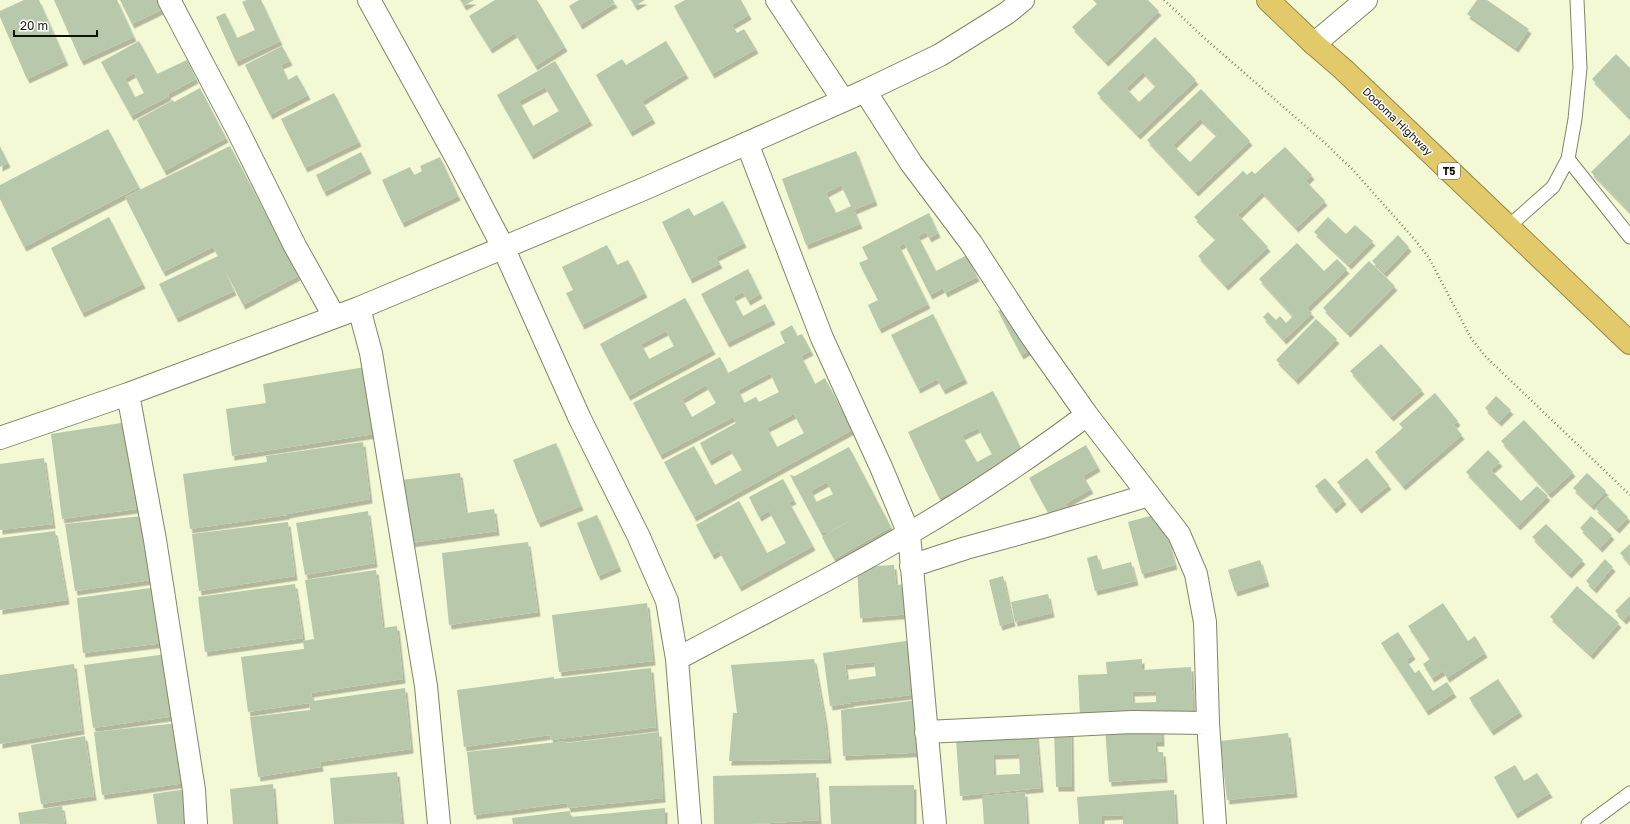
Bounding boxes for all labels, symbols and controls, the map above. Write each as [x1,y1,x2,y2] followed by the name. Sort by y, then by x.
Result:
[14,12,97,38] scale bar
[20,18,48,33] text: 20 m
[1360,84,1436,158] street label: Dodoma Highway
[1438,163,1460,179] road number: T5

